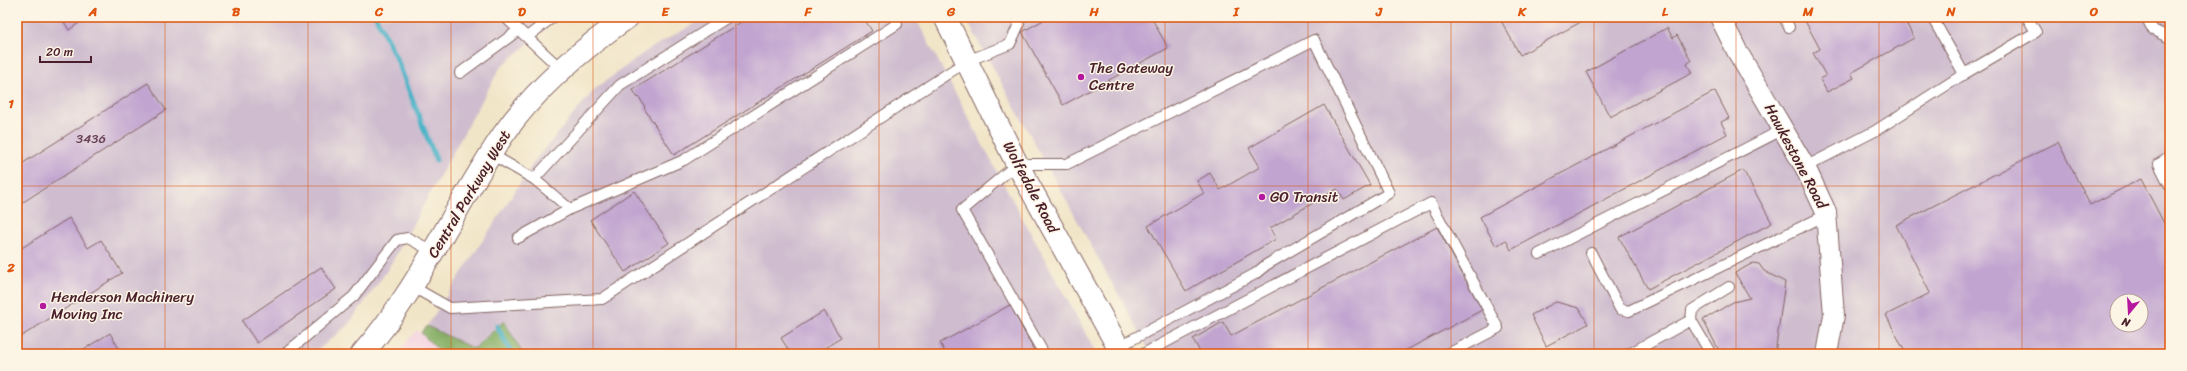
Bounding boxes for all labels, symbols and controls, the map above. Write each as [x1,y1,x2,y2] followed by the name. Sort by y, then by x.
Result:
[88,0,97,23] text: A
[232,0,241,23] text: B
[374,0,384,23] text: C
[518,0,526,23] text: D
[661,0,670,23] text: E
[803,0,812,23] text: F
[946,0,956,23] text: G
[1088,0,1099,23] text: H
[1232,0,1240,23] text: I
[1375,0,1383,23] text: J
[1517,0,1527,23] text: K
[1662,0,1669,23] text: L
[1802,0,1814,23] text: M
[1945,0,1956,23] text: N
[2089,0,2099,23] text: O
[40,38,91,64] scale bar
[46,41,73,63] text: 20 m
[1089,55,1173,98] place label: The Gateway Centre
[1076,72,1086,82] marker: The Gateway Centre
[8,92,14,115] text: 1
[1757,99,1835,214] street label: Hawkestone Road
[420,124,518,263] street label: Central Parkway West
[76,127,106,150] house number: 3436
[996,136,1067,239] street label: Wolfedale Road
[1270,184,1339,210] place label: GO Transit
[1257,192,1267,202] marker: GO Transit
[6,256,15,279] text: 2
[51,284,194,327] place label: Henderson Machinery Moving Inc
[2109,293,2149,333] north arrow
[38,301,48,311] marker: Henderson Machinery Moving Inc
[2119,312,2134,333] text: N

